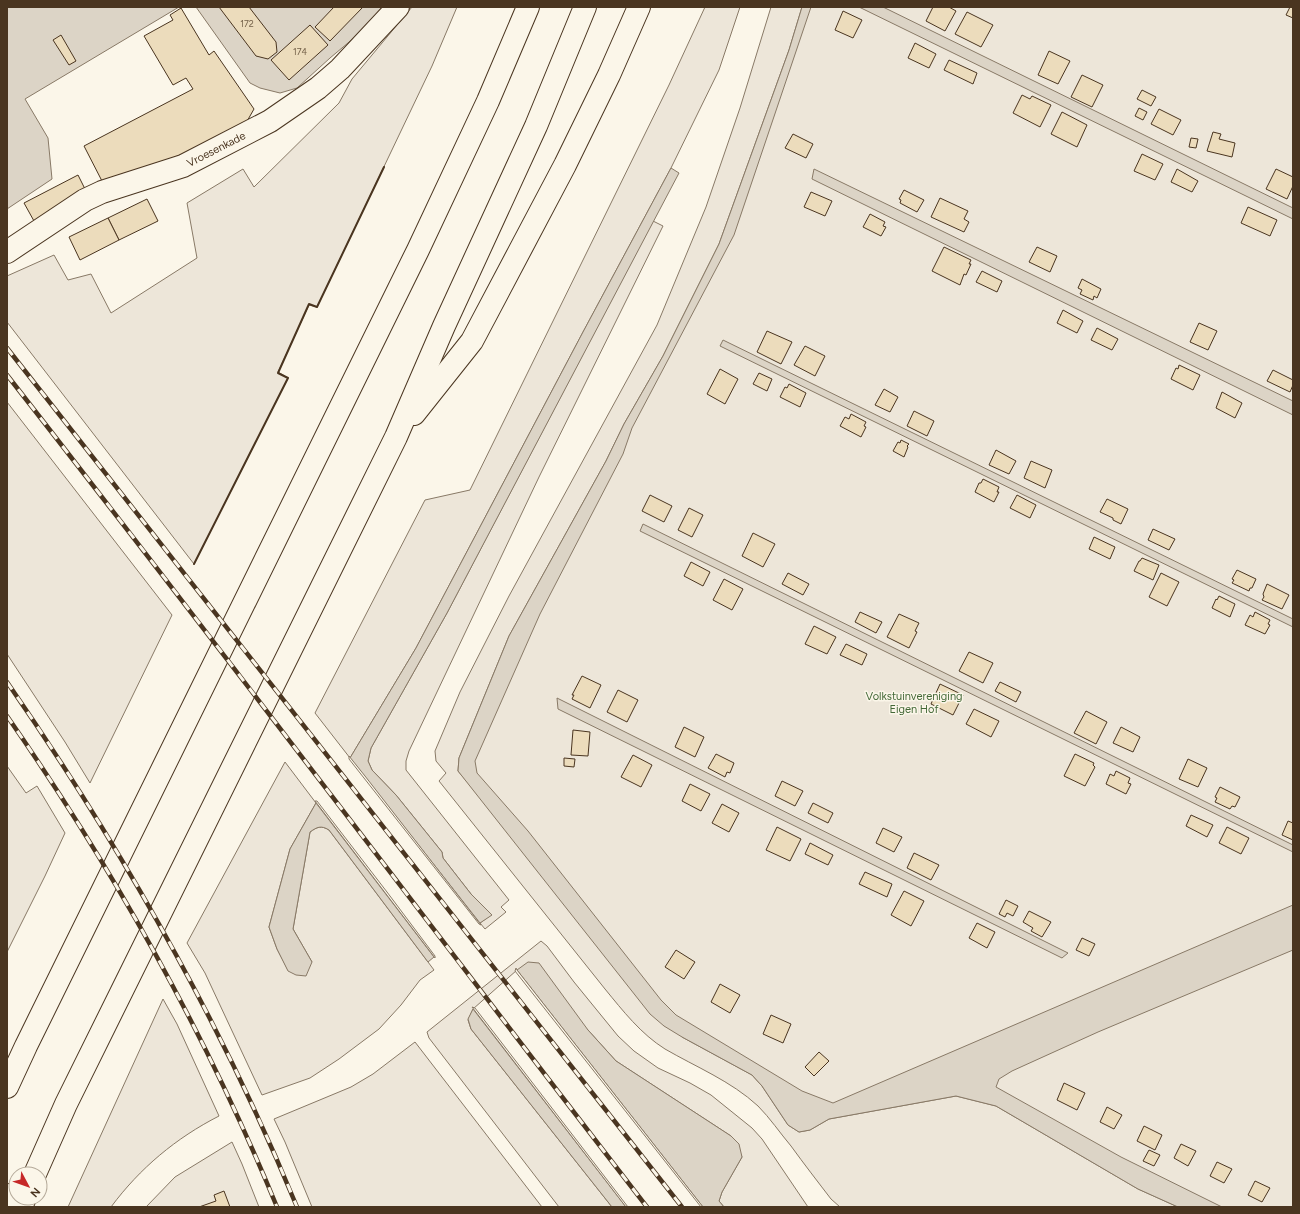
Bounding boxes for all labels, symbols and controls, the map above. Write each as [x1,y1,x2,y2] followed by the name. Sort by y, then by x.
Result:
[240,18,254,29] house number: 172
[293,46,307,57] house number: 174
[185,129,248,170] street label: Vroesenkade
[866,690,962,716] park label: Volkstuinvereniging Eigen Hof
[8,1166,48,1206] north arrow
[27,1185,43,1200] text: N

